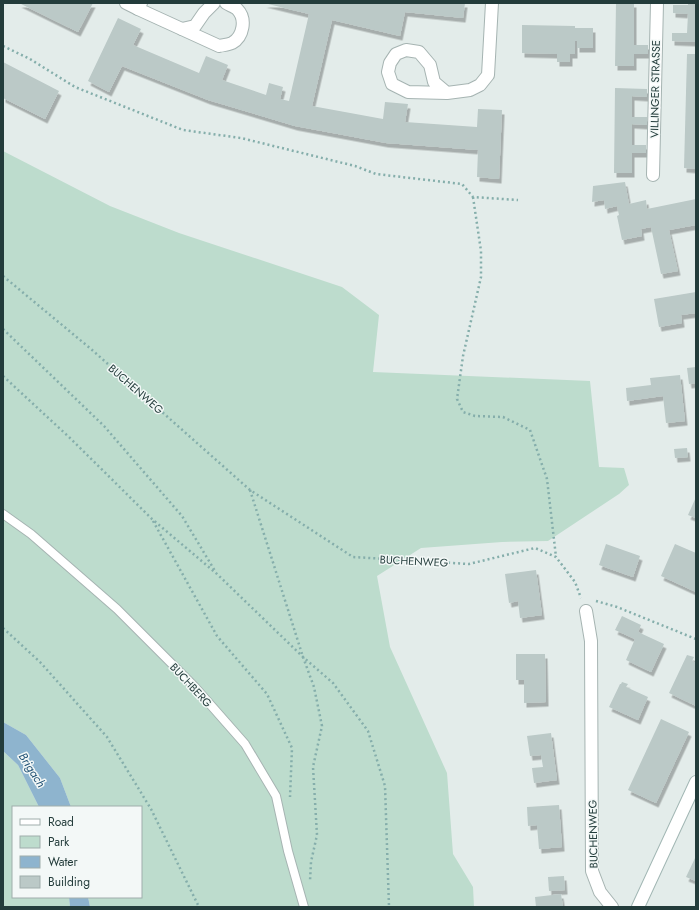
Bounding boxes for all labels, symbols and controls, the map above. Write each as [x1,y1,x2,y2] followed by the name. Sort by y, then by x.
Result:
[646,40,664,138] street label: VILLINGER STRASSE
[105,361,167,418] street label: BUCHENWEG
[379,551,449,571] street label: BUCHENWEG
[166,659,216,711] street label: BUCHBERG
[14,749,50,791] water label: Brigach
[584,799,602,868] street label: BUCHENWEG
[12,806,142,898] legend
[48,813,74,831] text: Road
[48,833,70,851] text: Park
[48,853,79,871] text: Water
[48,873,90,891] text: Building

